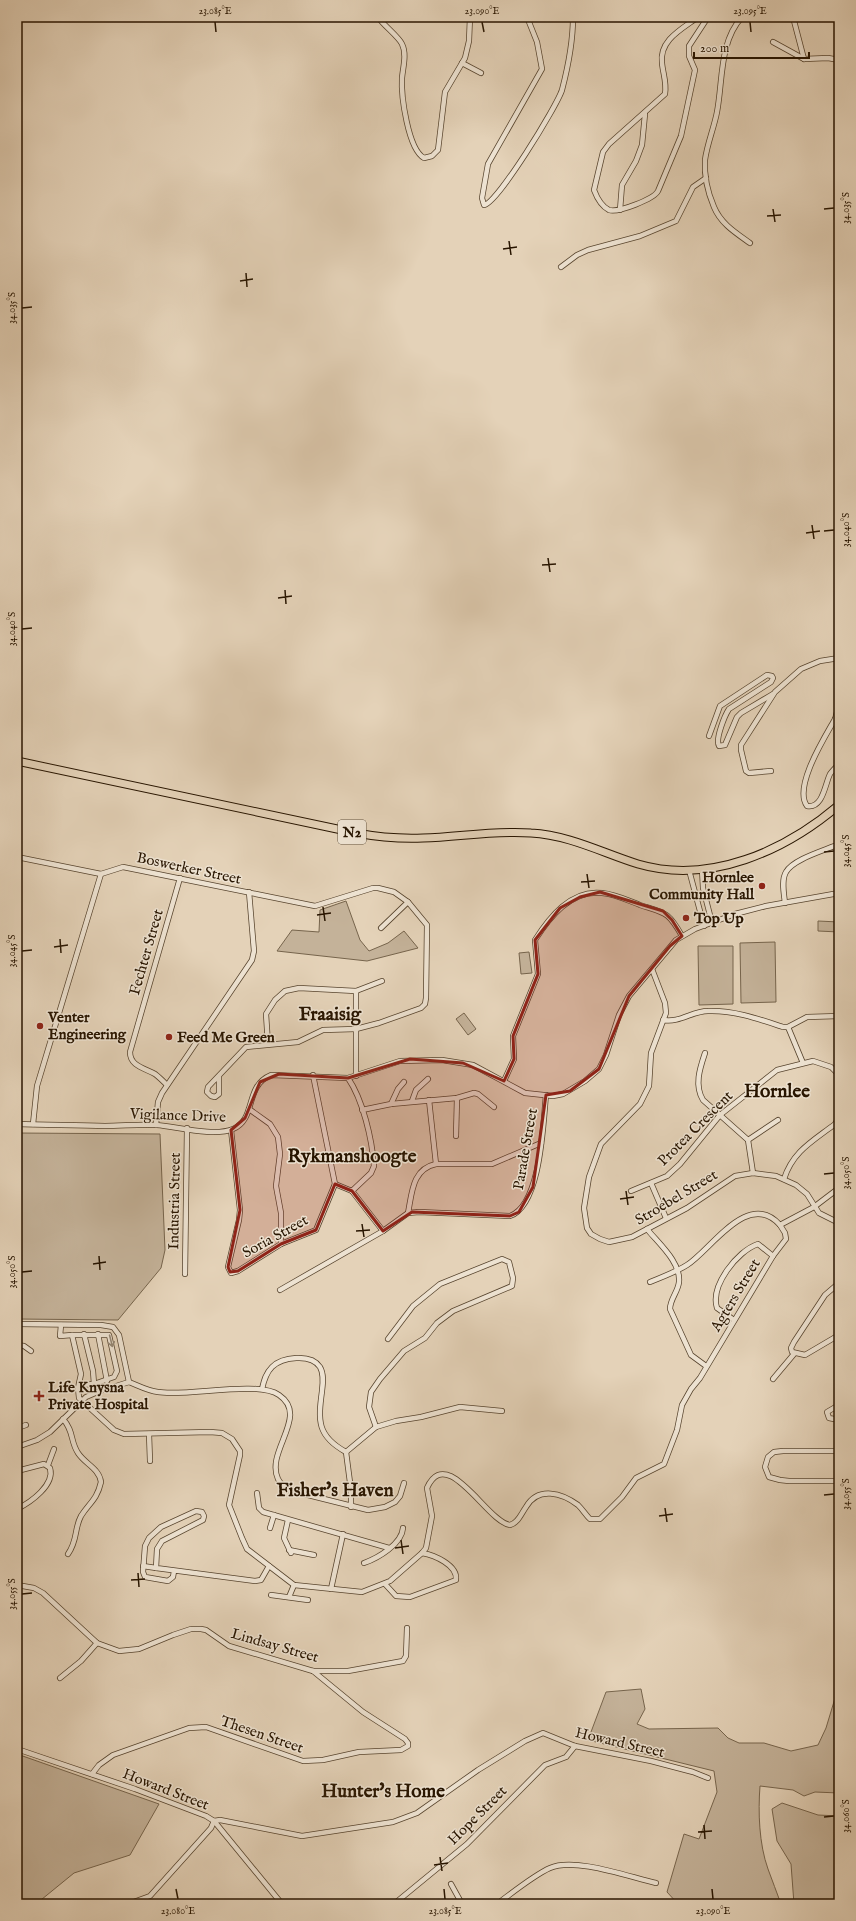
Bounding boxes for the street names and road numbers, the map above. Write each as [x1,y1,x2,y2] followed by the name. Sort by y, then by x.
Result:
[338,820,366,844] road number: N2
[135,848,243,889] street label: Boswerker Street
[125,907,168,997] street label: Fechter Street
[654,1087,737,1170] street label: Protea Crescent
[129,1104,226,1127] street label: Vigilance Drive
[509,1107,542,1191] street label: Parade Street
[164,1152,185,1250] street label: Industria Street
[632,1165,721,1229] street label: Stroebel Street
[239,1211,311,1262] street label: Soria Street
[706,1255,765,1336] street label: Agters Street
[229,1624,321,1667] street label: Lindsay Street
[218,1711,306,1758] street label: Thesen Street
[573,1723,666,1762] street label: Howard Street
[120,1764,212,1815] street label: Howard Street
[444,1782,511,1849] street label: Hope Street

